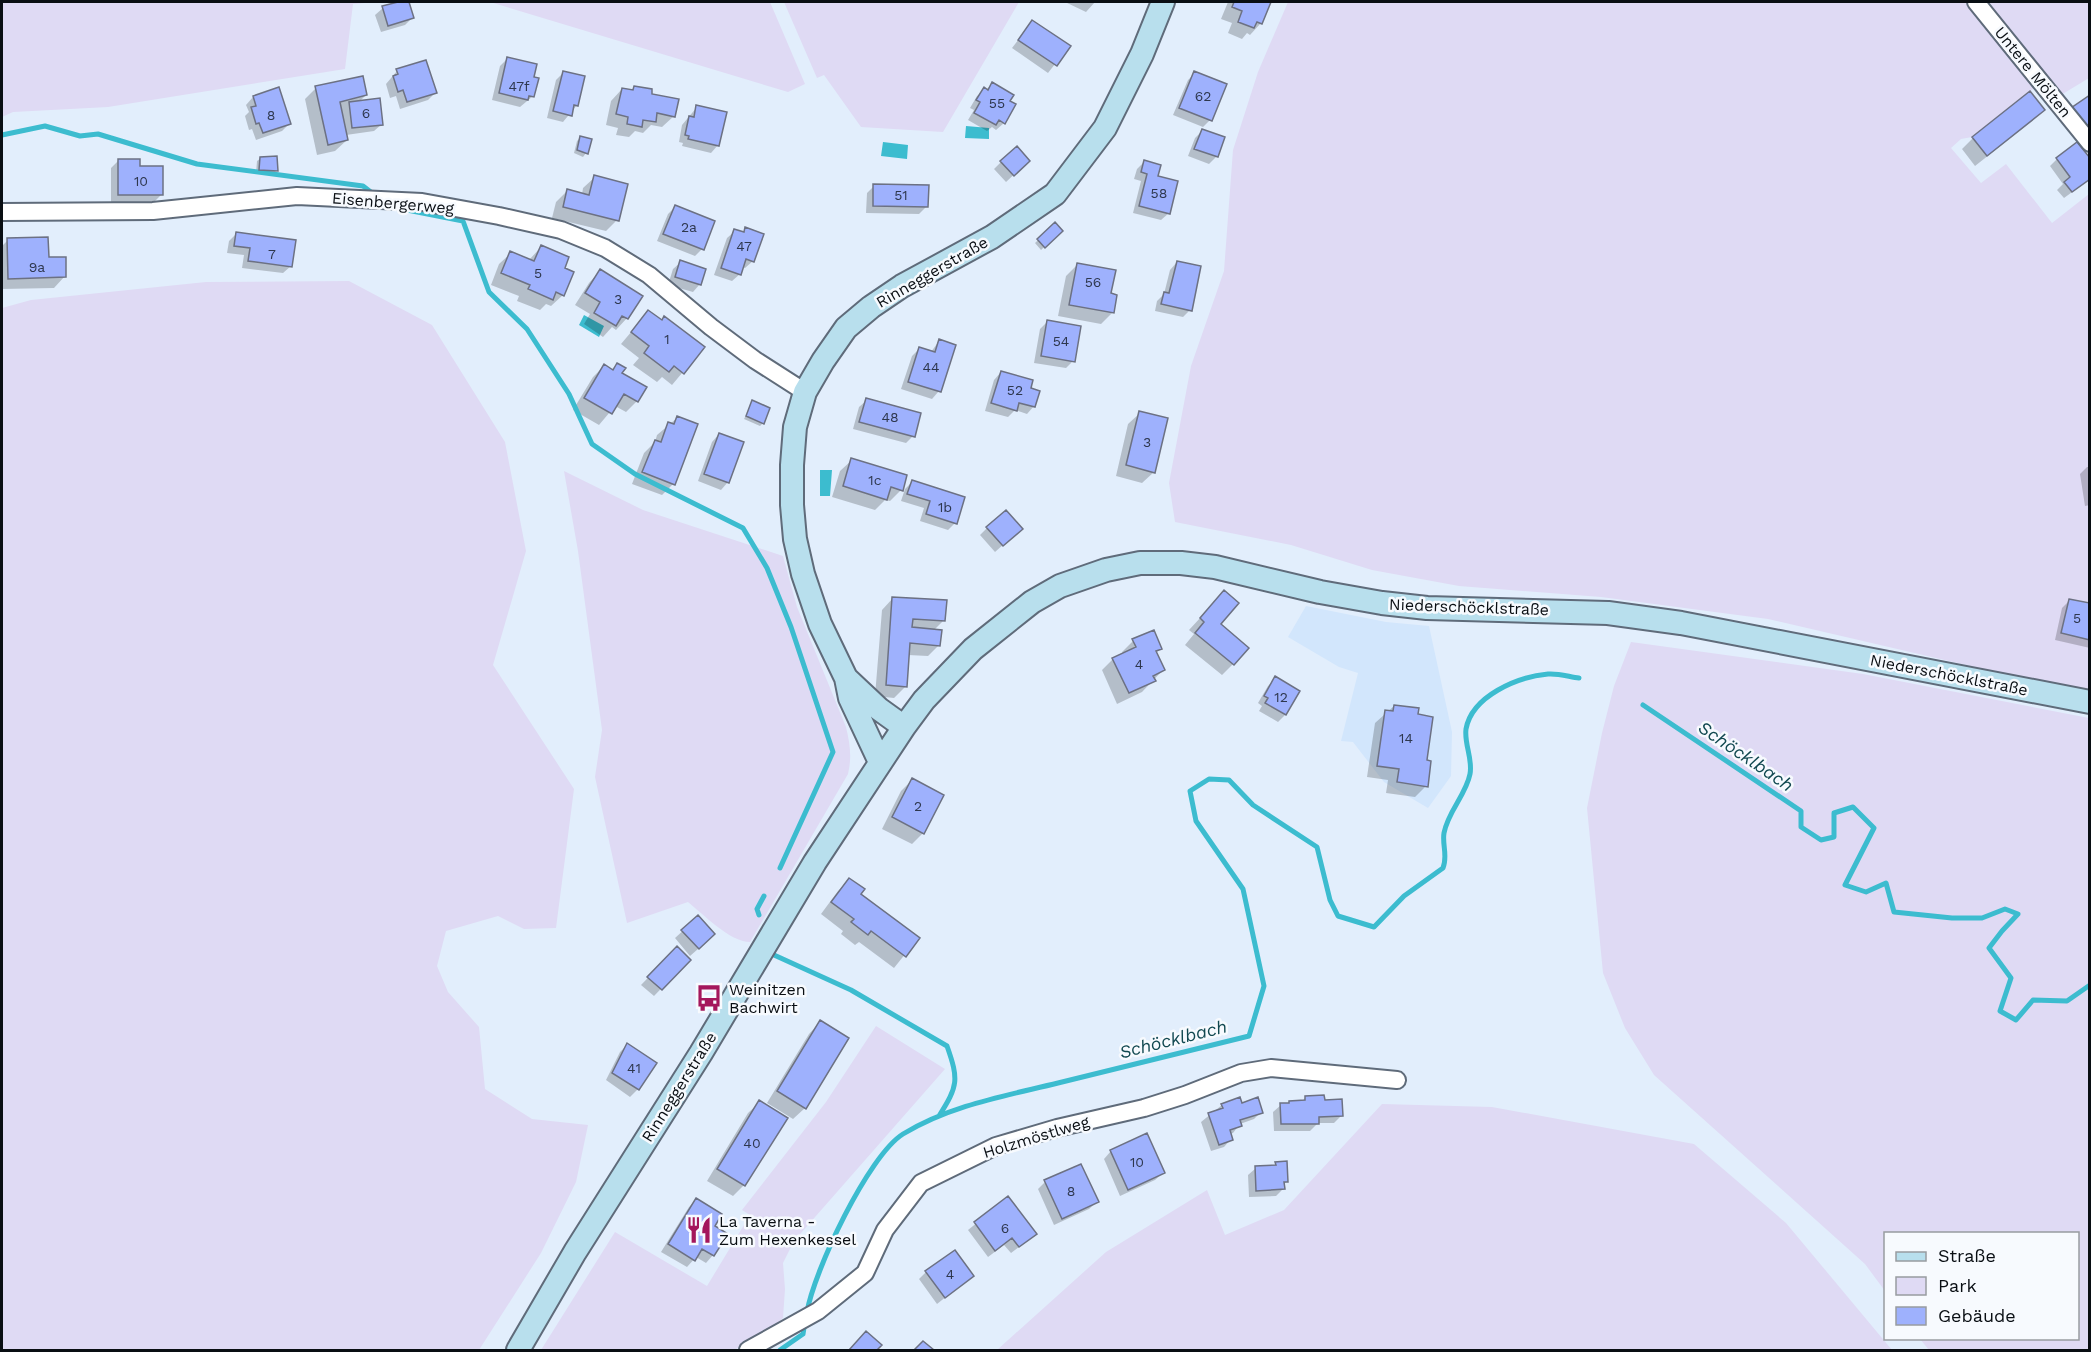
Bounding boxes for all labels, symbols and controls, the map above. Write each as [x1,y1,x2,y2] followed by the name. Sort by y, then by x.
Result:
[1991,23,2075,121] street label: Untere Mölten
[508,78,530,94] house number: 47f
[1195,88,1211,104] house number: 62
[989,95,1005,111] house number: 55
[362,105,370,121] house number: 6
[267,107,275,123] house number: 8
[134,173,148,189] house number: 10
[1151,185,1167,201] house number: 58
[894,187,908,203] house number: 51
[331,188,455,218] street label: Eisenbergerweg
[681,219,697,235] house number: 2a
[873,232,991,312] street label: Rinneggerstraße
[736,238,752,254] house number: 47
[268,246,276,262] house number: 7
[29,259,45,275] house number: 9a
[534,265,542,281] house number: 5
[1085,274,1101,290] house number: 56
[614,291,622,307] house number: 3
[664,331,670,347] house number: 1
[1053,333,1069,349] house number: 54
[922,359,940,375] house number: 44
[1007,382,1023,398] house number: 52
[881,409,899,425] house number: 48
[1143,434,1151,450] house number: 3
[868,472,882,488] house number: 1c
[938,499,952,515] house number: 1b
[1389,595,1549,619] street label: Niederschöcklstraße
[2073,610,2081,626] house number: 5
[1869,650,2029,700] street label: Niederschöcklstraße
[1135,656,1143,672] house number: 4
[1274,689,1288,705] house number: 12
[1694,717,1798,795] water label: Schöcklbach
[1399,730,1413,746] house number: 14
[914,798,922,814] house number: 2
[729,980,806,1017] place label: Weinitzen Bachwirt
[694,983,724,1013] bus stop icon: Weinitzen Bachwirt
[1117,1015,1229,1063] water label: Schöcklbach
[638,1029,720,1145] street label: Rinneggerstraße
[627,1060,641,1076] house number: 41
[981,1112,1092,1162] street label: Holzmöstlweg
[743,1135,761,1151] house number: 40
[1130,1154,1144,1170] house number: 10
[1067,1183,1075,1199] house number: 8
[719,1212,856,1249] place label: La Taverna - Zum Hexenkessel
[684,1215,714,1245] restaurant icon: La Taverna - Zum Hexenkessel
[1001,1220,1009,1236] house number: 6
[1884,1232,2079,1340] legend
[1938,1245,1996,1266] text: Straße
[946,1266,954,1282] house number: 4
[1938,1275,1977,1296] text: Park
[1938,1305,2016,1326] text: Gebäude

